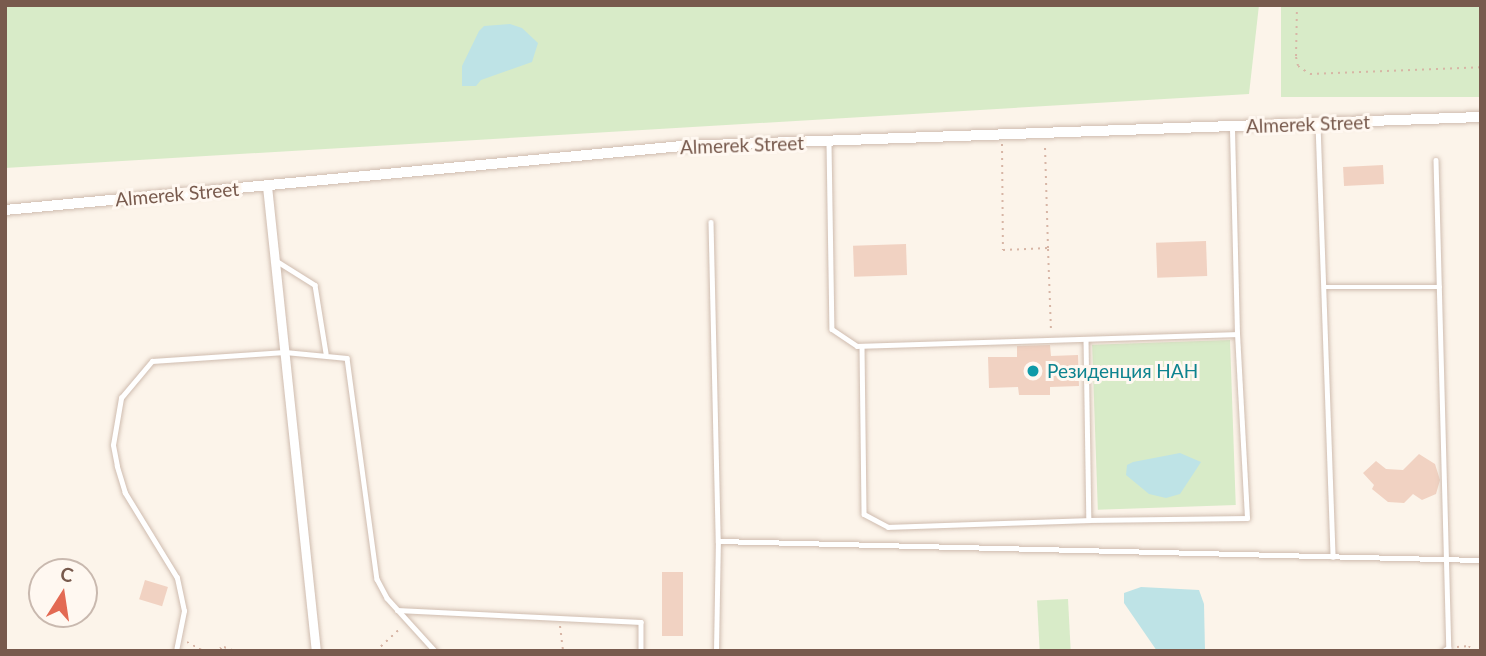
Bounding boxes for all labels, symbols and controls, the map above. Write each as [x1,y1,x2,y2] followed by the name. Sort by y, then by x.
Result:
[1246,110,1370,138] street label: Almerek Street
[680,131,804,159] street label: Almerek Street
[114,177,240,211] street label: Almerek Street
[1047,360,1198,382] place label: Резиденция НАН
[1025,363,1041,379] marker: Резиденция НАН
[28,558,98,628] north arrow
[59,561,76,586] text: С

